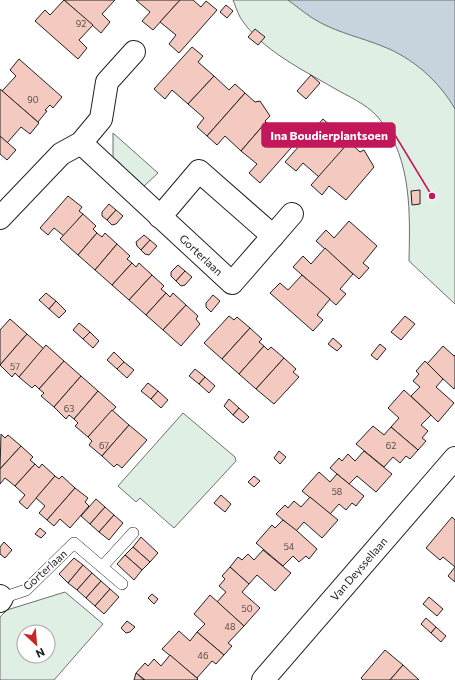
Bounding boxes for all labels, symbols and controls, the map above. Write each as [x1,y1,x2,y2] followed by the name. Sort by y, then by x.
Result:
[76,18,86,29] house number: 92
[27,94,39,105] house number: 90
[262,123,395,147] callout: Ina Boudierplantsoen
[270,128,388,142] text: Ina Boudierplantsoen
[177,231,226,278] street label: Gorterlaan
[10,361,20,372] house number: 57
[64,403,74,414] house number: 63
[99,440,109,451] house number: 67
[386,440,396,451] house number: 62
[332,486,342,497] house number: 58
[328,534,390,603] street label: Van Deyssellaan
[284,541,295,552] house number: 54
[20,547,69,593] street label: Gorterlaan
[241,603,253,614] house number: 50
[225,621,235,632] house number: 48
[16,624,56,664] north arrow
[34,646,47,661] text: N
[198,650,208,661] house number: 46

